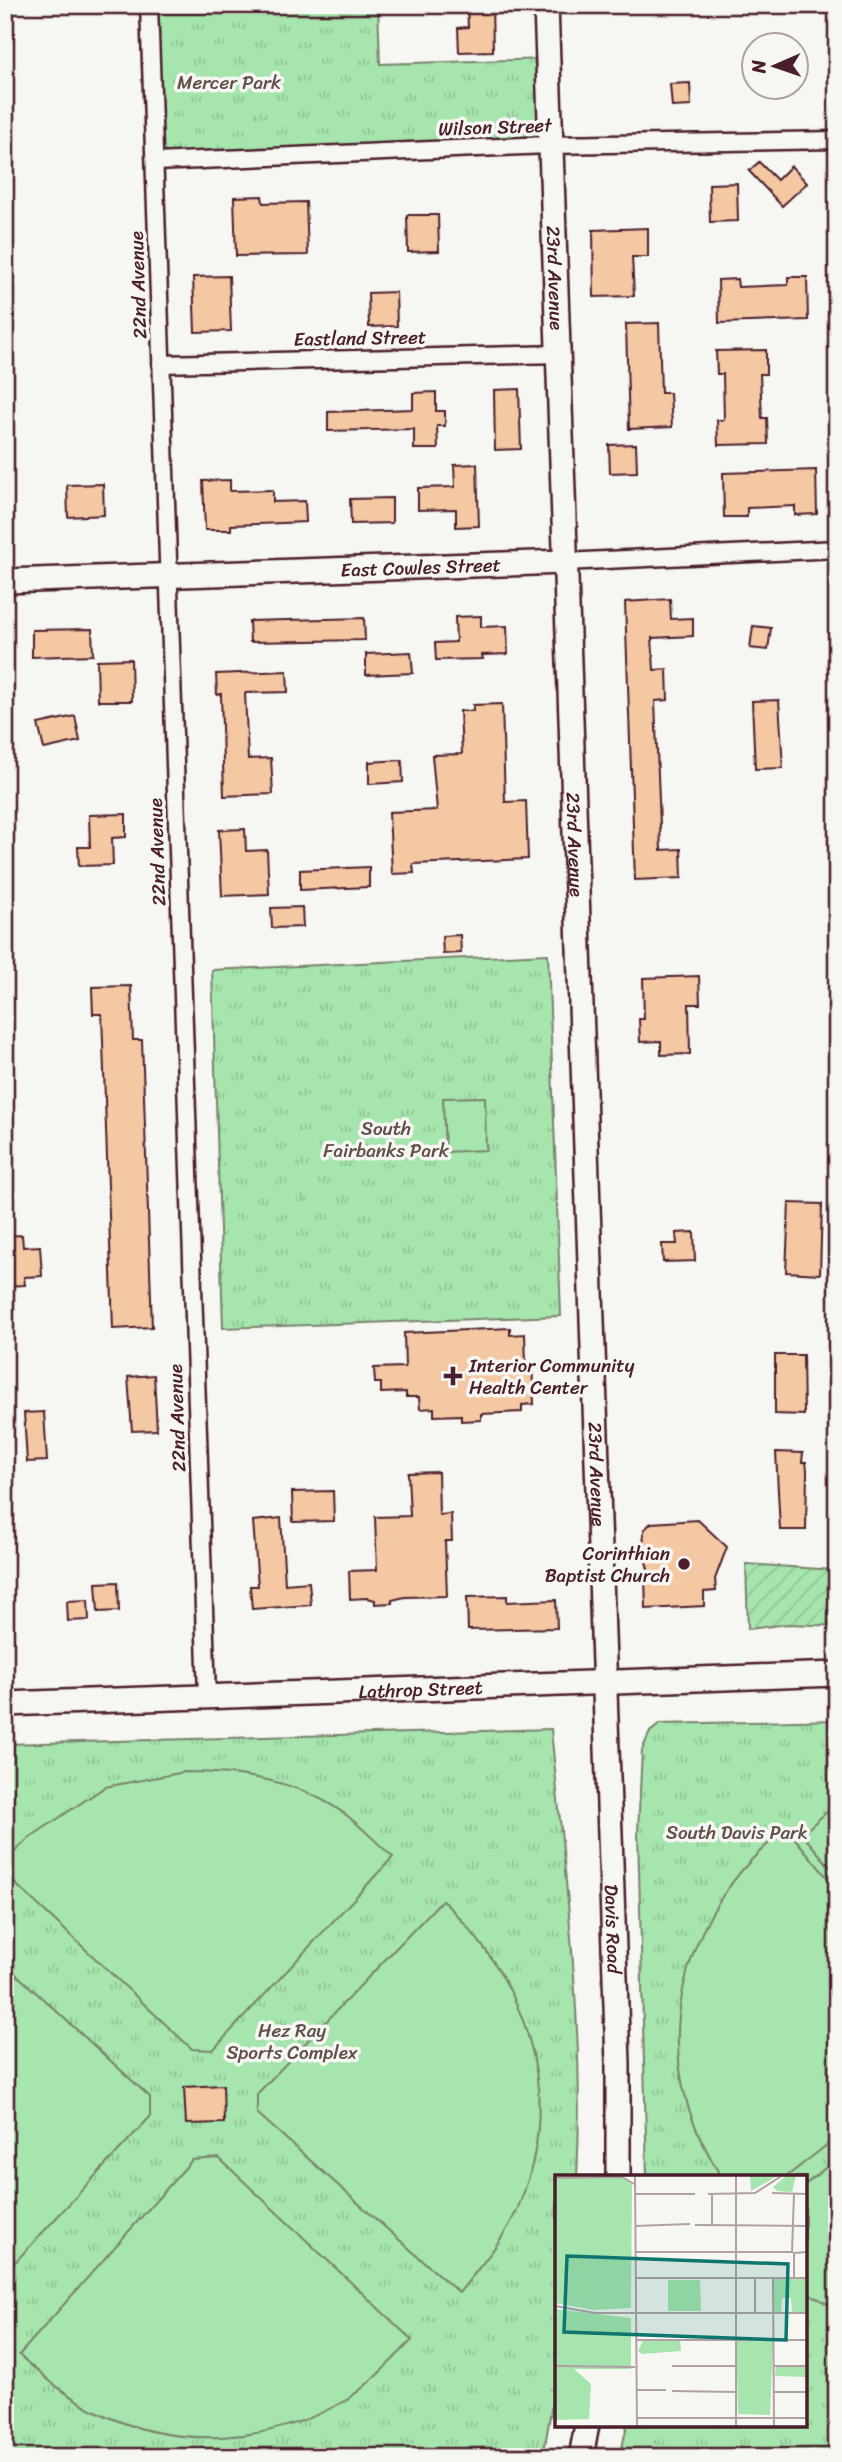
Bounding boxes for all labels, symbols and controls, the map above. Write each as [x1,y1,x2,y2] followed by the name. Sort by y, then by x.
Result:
[740,32,810,102] north arrow
[742,59,775,75] text: N
[177,66,281,99] park label: Mercer Park
[438,108,554,145] street label: Wilson Street
[537,225,574,331] street label: 23rd Avenue
[120,231,156,339] street label: 22nd Avenue
[293,320,427,356] street label: Eastland Street
[340,548,501,586] street label: East Cowles Street
[557,792,594,897] street label: 23rd Avenue
[139,798,175,906] street label: 22nd Avenue
[323,1112,450,1167] park label: South Fairbanks Park
[468,1349,635,1404] place label: Interior Community Health Center
[159,1364,195,1472] street label: 22nd Avenue
[443,1366,463,1386] marker: Interior Community Health Center
[579,1421,616,1527] street label: 23rd Avenue
[545,1537,670,1592] place label: Corinthian Baptist Church
[676,1556,692,1572] marker: Corinthian Baptist Church
[358,1670,483,1708] street label: Lathrop Street
[666,1816,808,1849] park label: South Davis Park
[595,1884,631,1976] street label: Davis Road
[226,2014,358,2069] park label: Hez Ray Sports Complex
[555,2175,807,2427] inset map

